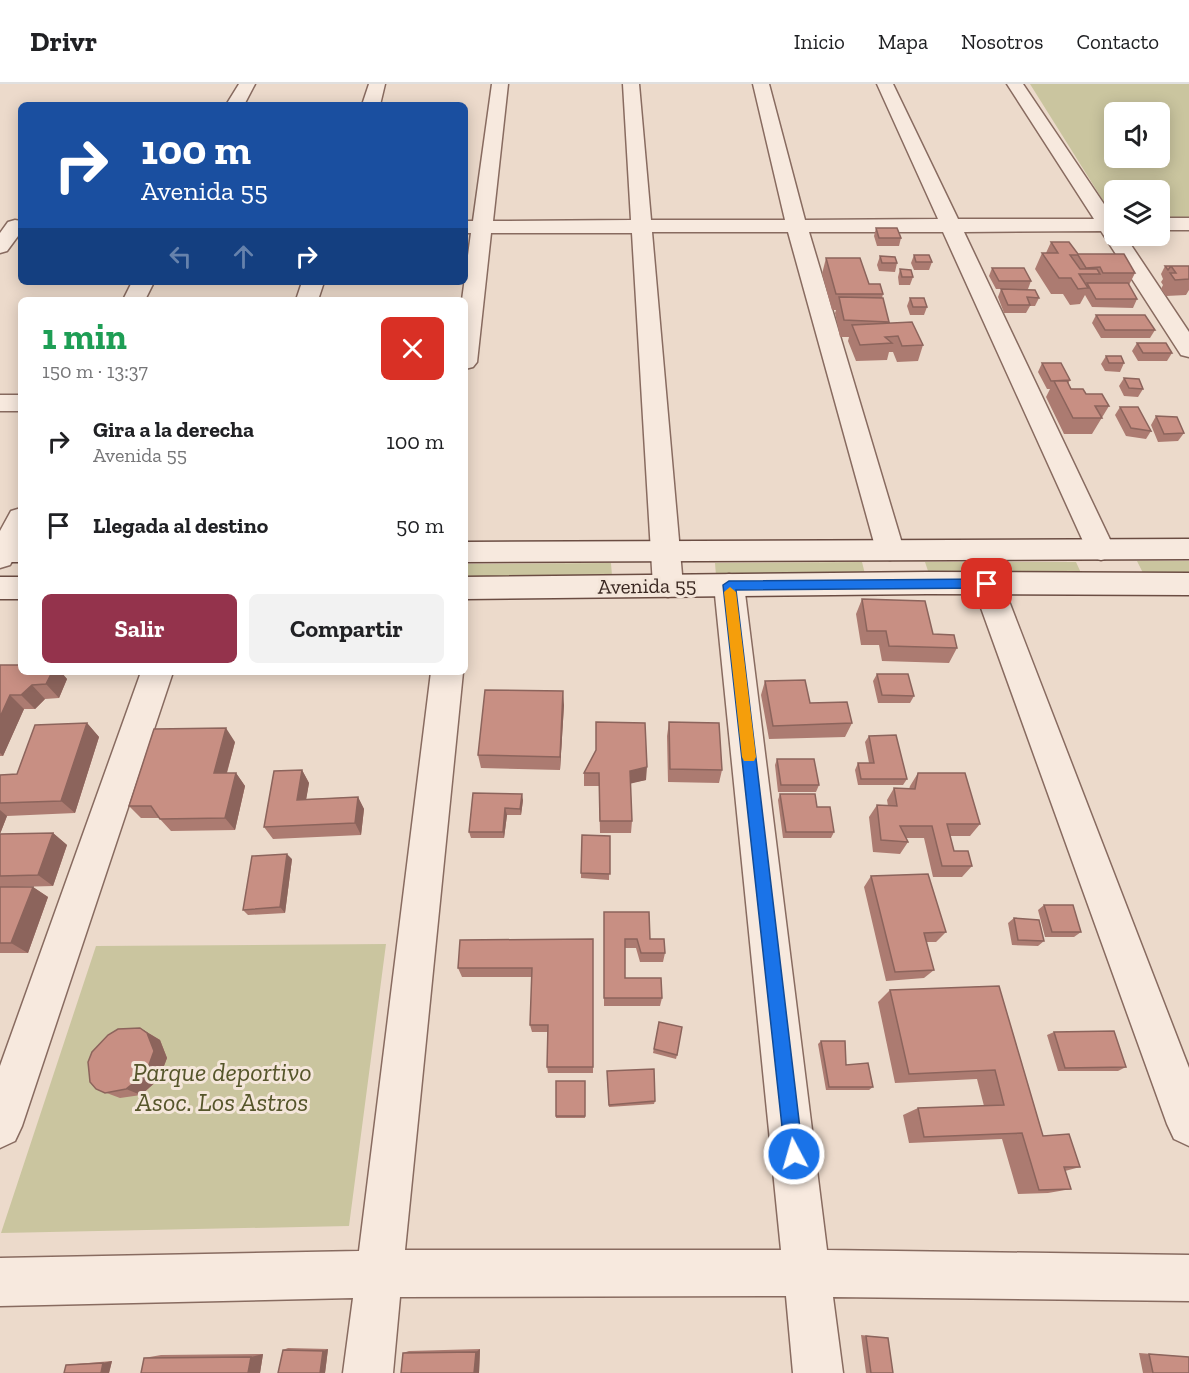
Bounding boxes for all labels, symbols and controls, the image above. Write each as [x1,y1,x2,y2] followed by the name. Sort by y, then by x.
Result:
[30,25,97,58] text: Drivr
[794,29,845,54] text: Inicio
[878,29,928,54] text: Mapa
[961,29,1043,54] text: Nosotros
[1076,29,1159,54] text: Contacto
[1104,102,1170,246] map controls
[1104,102,1170,168] button: sound
[141,124,251,175] text: 100 m
[42,126,120,204] icon: right
[141,175,268,207] text: Avenida 55
[1104,180,1170,246] button: layers
[164,240,197,273] icon: left
[227,240,260,273] icon: ahead
[290,240,323,273] icon: right
[42,315,127,358] text: 1 min
[381,317,444,380] button: close
[42,359,148,383] text: 150 m · 13:37
[93,416,254,443] text: Gira a la derecha
[42,425,75,458] icon: right
[386,428,444,455] text: 100 m
[93,443,187,467] text: Avenida 55
[42,509,75,542] icon: arrive
[93,512,268,539] text: Llegada al destino
[396,512,444,539] text: 50 m
[961,558,1012,609] pin
[970,567,1003,600] icon: arrive
[597,572,697,599] street label: Avenida 55
[42,594,237,663] button: Salir
[249,594,444,663] button: Compartir
[132,1056,312,1118] park label: Parque deportivo Asoc. Los Astros
[762,1122,826,1186] position arrow

